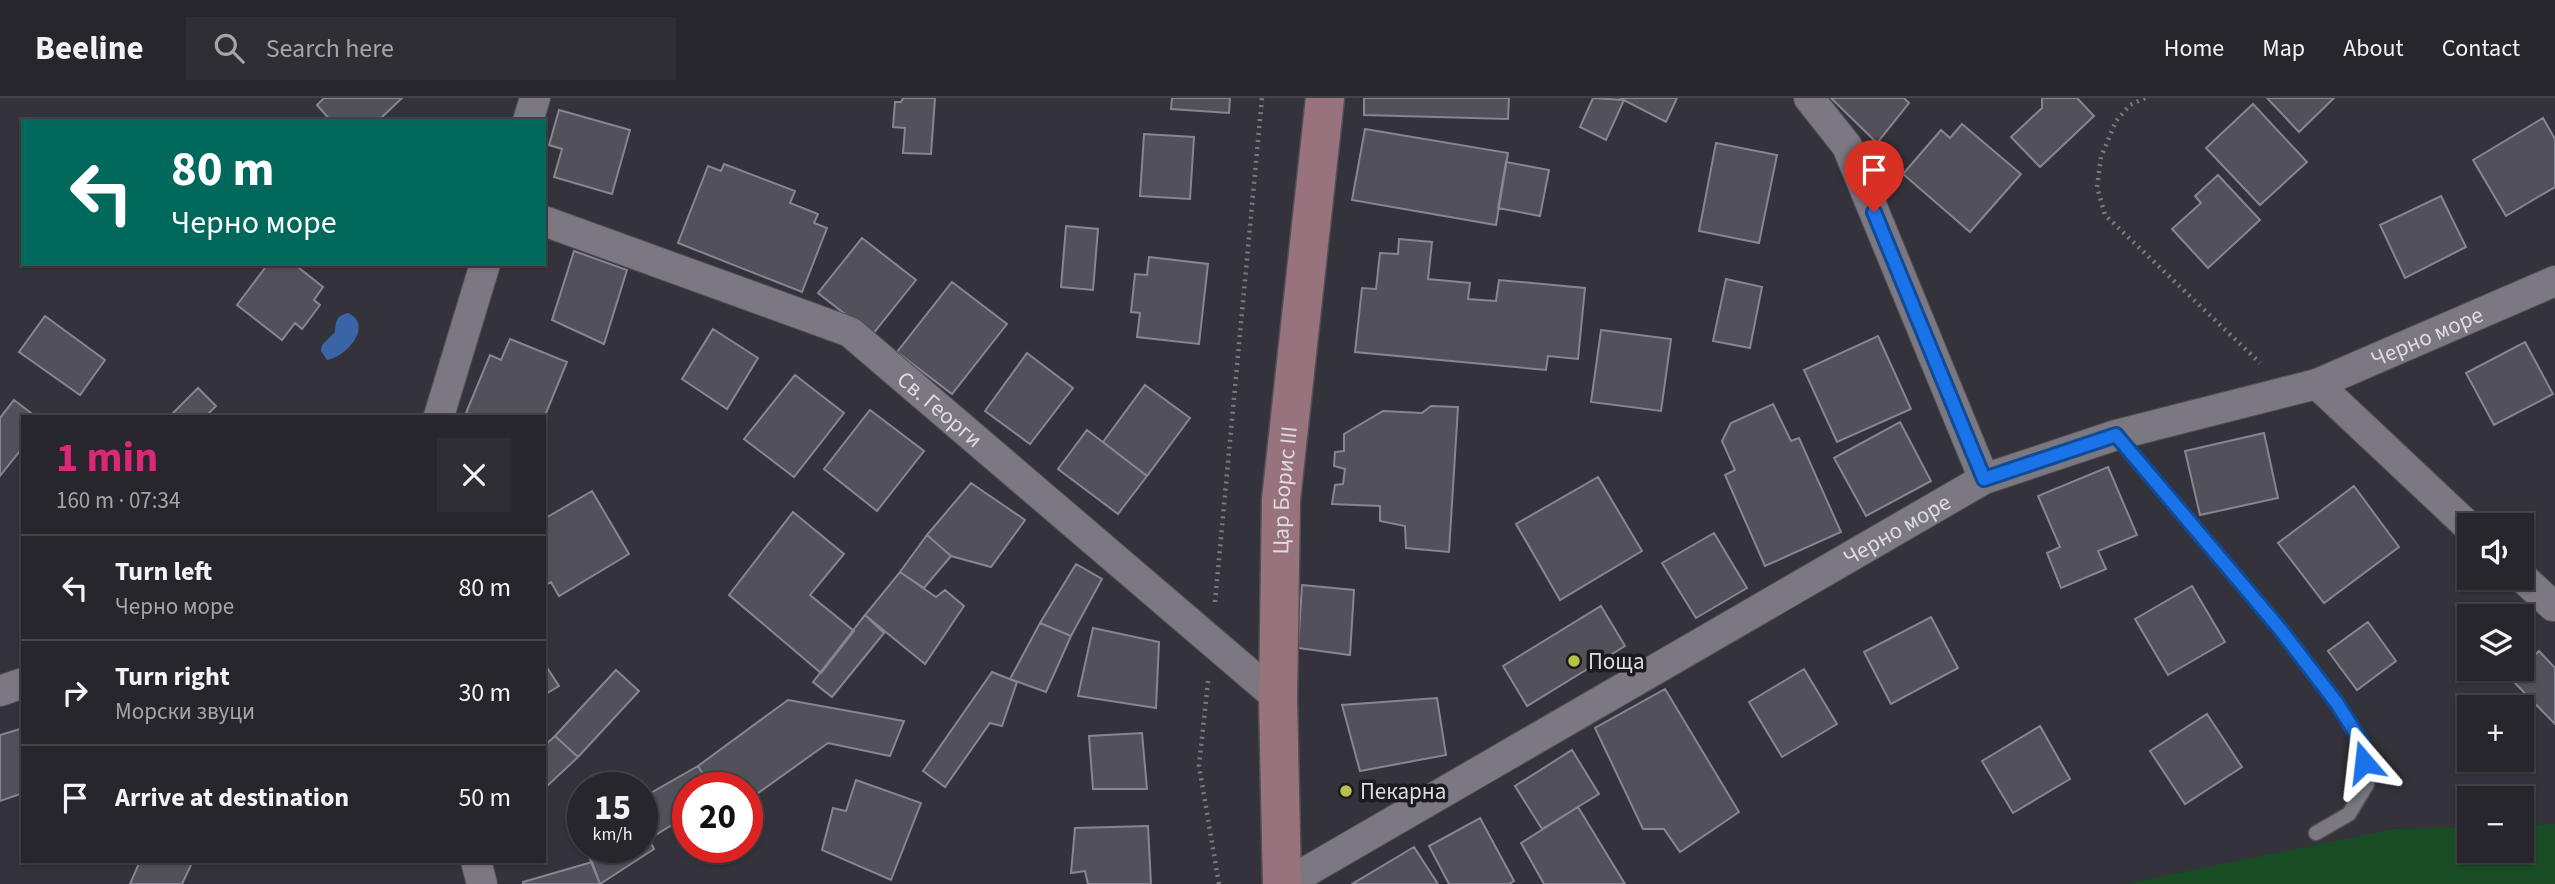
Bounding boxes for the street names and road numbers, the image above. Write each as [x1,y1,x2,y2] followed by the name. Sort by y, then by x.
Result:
[2366,298,2488,375] street label: Черно море
[890,363,990,455] street label: Св. Георги
[1264,424,1305,555] street label: Цар Борис III
[1837,485,1957,574] street label: Черно море

